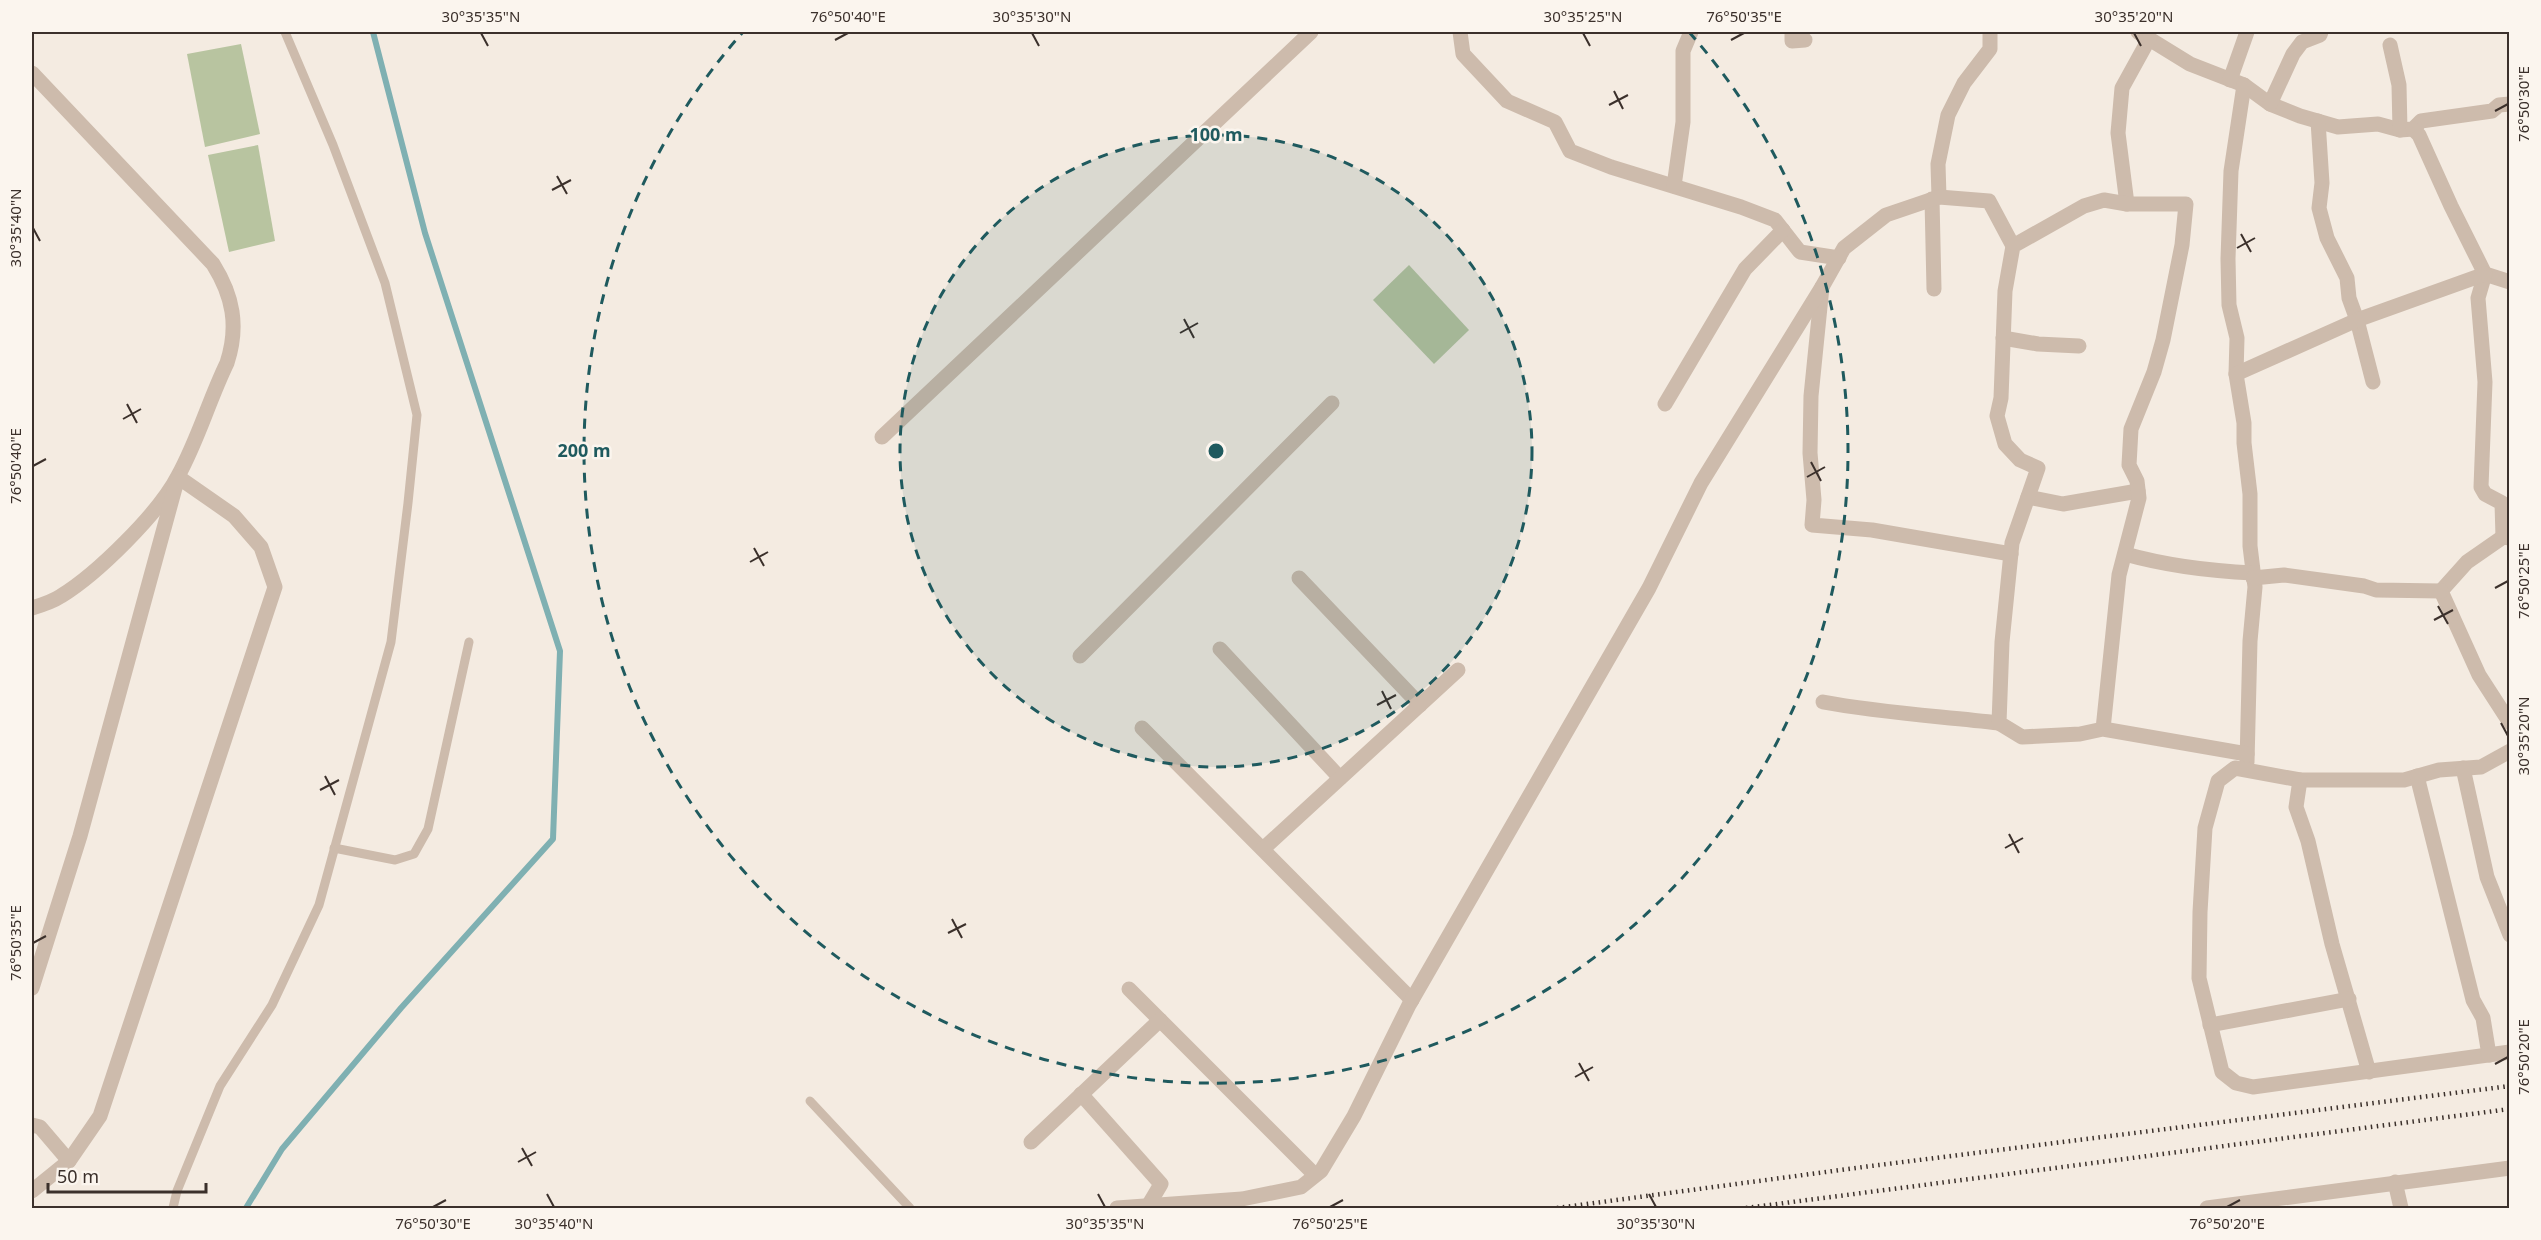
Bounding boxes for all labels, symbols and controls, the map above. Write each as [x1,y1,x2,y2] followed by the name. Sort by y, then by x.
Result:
[442,6,520,26] text: 30°35'35"N
[810,6,886,26] text: 76°50'40"E
[993,6,1071,26] text: 30°35'30"N
[1544,6,1622,26] text: 30°35'25"N
[1706,6,1782,26] text: 76°50'35"E
[2095,6,2173,26] text: 30°35'20"N
[2513,66,2533,142] text: 76°50'30"E
[1189,122,1243,146] text: 100 m
[5,189,25,267] text: 30°35'40"N
[5,428,25,504] text: 76°50'40"E
[557,438,611,462] text: 200 m
[1206,441,1226,461] centre of rings
[2513,543,2533,619] text: 76°50'25"E
[2513,697,2533,775] text: 30°35'20"N
[5,905,25,981] text: 76°50'35"E
[2513,1019,2533,1095] text: 76°50'20"E
[48,1156,206,1194] scale bar
[57,1164,99,1188] text: 50 m
[395,1213,471,1233] text: 76°50'30"E
[515,1213,593,1233] text: 30°35'40"N
[1066,1213,1144,1233] text: 30°35'35"N
[1292,1213,1368,1233] text: 76°50'25"E
[1617,1213,1695,1233] text: 30°35'30"N
[2189,1213,2265,1233] text: 76°50'20"E

